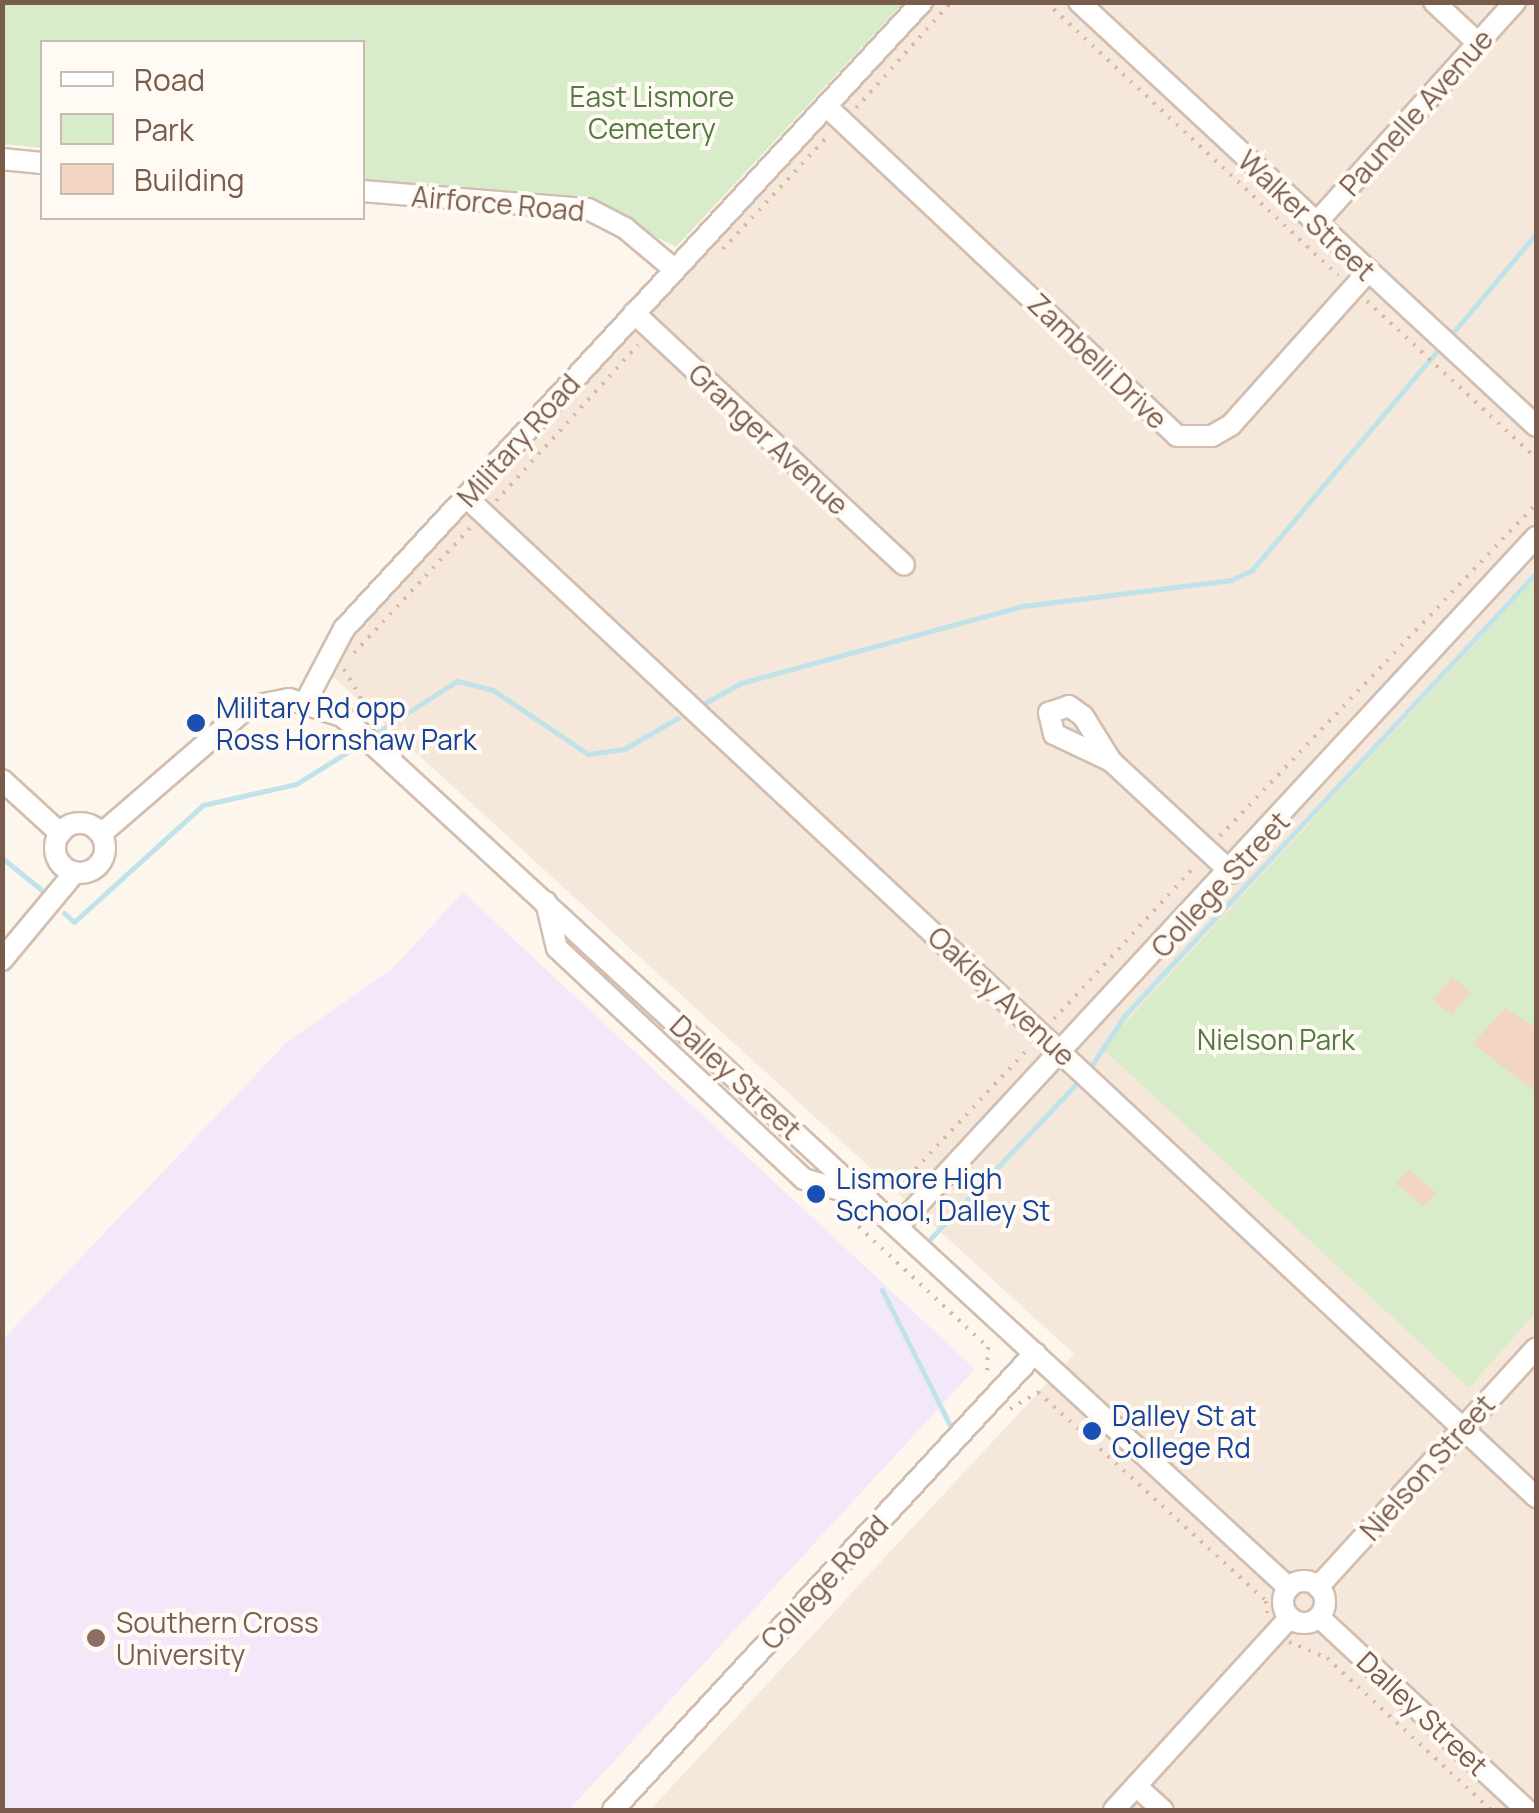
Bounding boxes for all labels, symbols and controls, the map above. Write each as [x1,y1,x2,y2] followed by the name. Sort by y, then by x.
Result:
[1333,22,1499,202] street label: Paunelle Avenue
[40,40,365,220] legend
[134,59,205,100] text: Road
[570,79,734,145] park label: East Lismore Cemetery
[134,109,194,150] text: Park
[1232,143,1382,287] street label: Walker Street
[134,159,245,200] text: Building
[410,179,586,227] street label: Airforce Road
[1022,286,1174,436] street label: Zambelli Drive
[682,356,856,522] street label: Granger Avenue
[450,367,586,513] street label: Military Road
[216,690,477,756] place label: Military Rd opp Ross Hornshaw Park
[185,712,207,734] marker: Military Rd opp Ross Hornshaw Park
[1144,804,1296,964] street label: College Street
[922,919,1082,1073] street label: Oakley Avenue
[664,1008,808,1146] street label: Dalley Street
[1197,1022,1355,1056] park label: Nielson Park
[836,1161,1050,1227] place label: Lismore High School, Dalley St
[805,1183,827,1205] marker: Lismore High School, Dalley St
[1353,1387,1501,1547] street label: Nielson Street
[1112,1398,1257,1464] place label: Dalley St at College Rd
[1081,1420,1103,1442] marker: Dalley St at College Rd
[753,1508,895,1656] street label: College Road
[116,1605,319,1671] place label: Southern Cross University
[85,1627,107,1649] marker: Southern Cross University
[1351,1644,1495,1782] street label: Dalley Street

